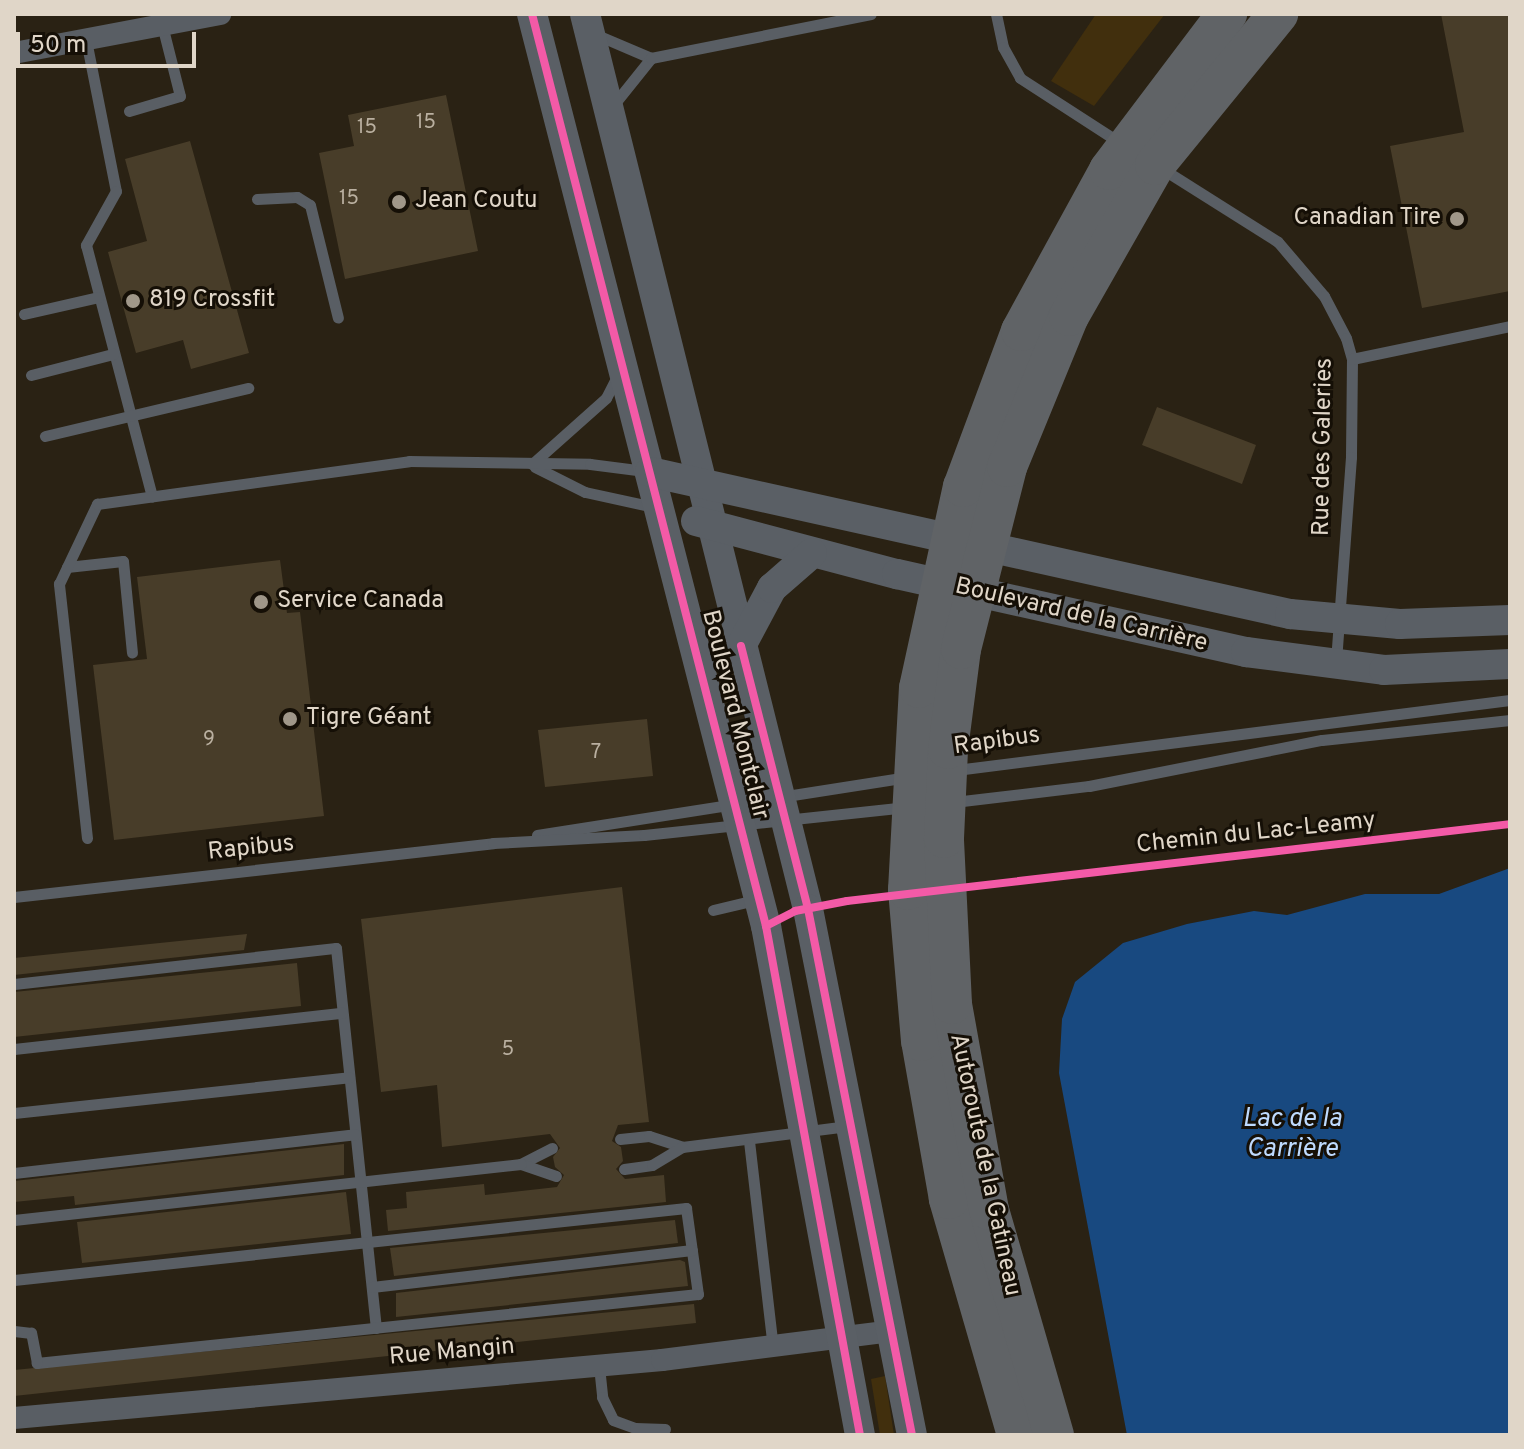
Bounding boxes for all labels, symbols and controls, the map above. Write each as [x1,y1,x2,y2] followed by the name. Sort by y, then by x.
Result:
[20,16,200,66] scale bar
[30,31,86,61] text: 50 m
[416,111,436,135] house number: 15
[357,116,377,140] house number: 15
[339,187,359,211] house number: 15
[415,188,538,216] place label: Jean Coutu
[390,193,408,211] marker: Jean Coutu
[1293,205,1441,233] place label: Canadian Tire
[1448,210,1466,228] marker: Canadian Tire
[149,287,275,315] place label: 819 Crossfit
[124,292,142,310] marker: 819 Crossfit
[1308,358,1340,536] street label: Rue des Galeries
[952,573,1210,659] street label: Boulevard de la Carrière
[277,588,444,616] place label: Service Canada
[252,593,270,611] marker: Service Canada
[694,607,774,823] street label: Boulevard Montclair
[306,705,432,733] place label: Tigre Géant
[281,710,299,728] marker: Tigre Géant
[952,722,1042,762] street label: Rapibus
[203,728,215,752] house number: 9
[591,741,601,765] house number: 7
[1135,807,1377,861] street label: Chemin du Lac-Leamy
[206,830,296,868] street label: Rapibus
[942,1031,1026,1299] street label: Autoroute de la Gatineau
[502,1038,514,1062] house number: 5
[1242,1104,1342,1166] water label: Lac de la Carrière
[388,1333,516,1373] street label: Rue Mangin

